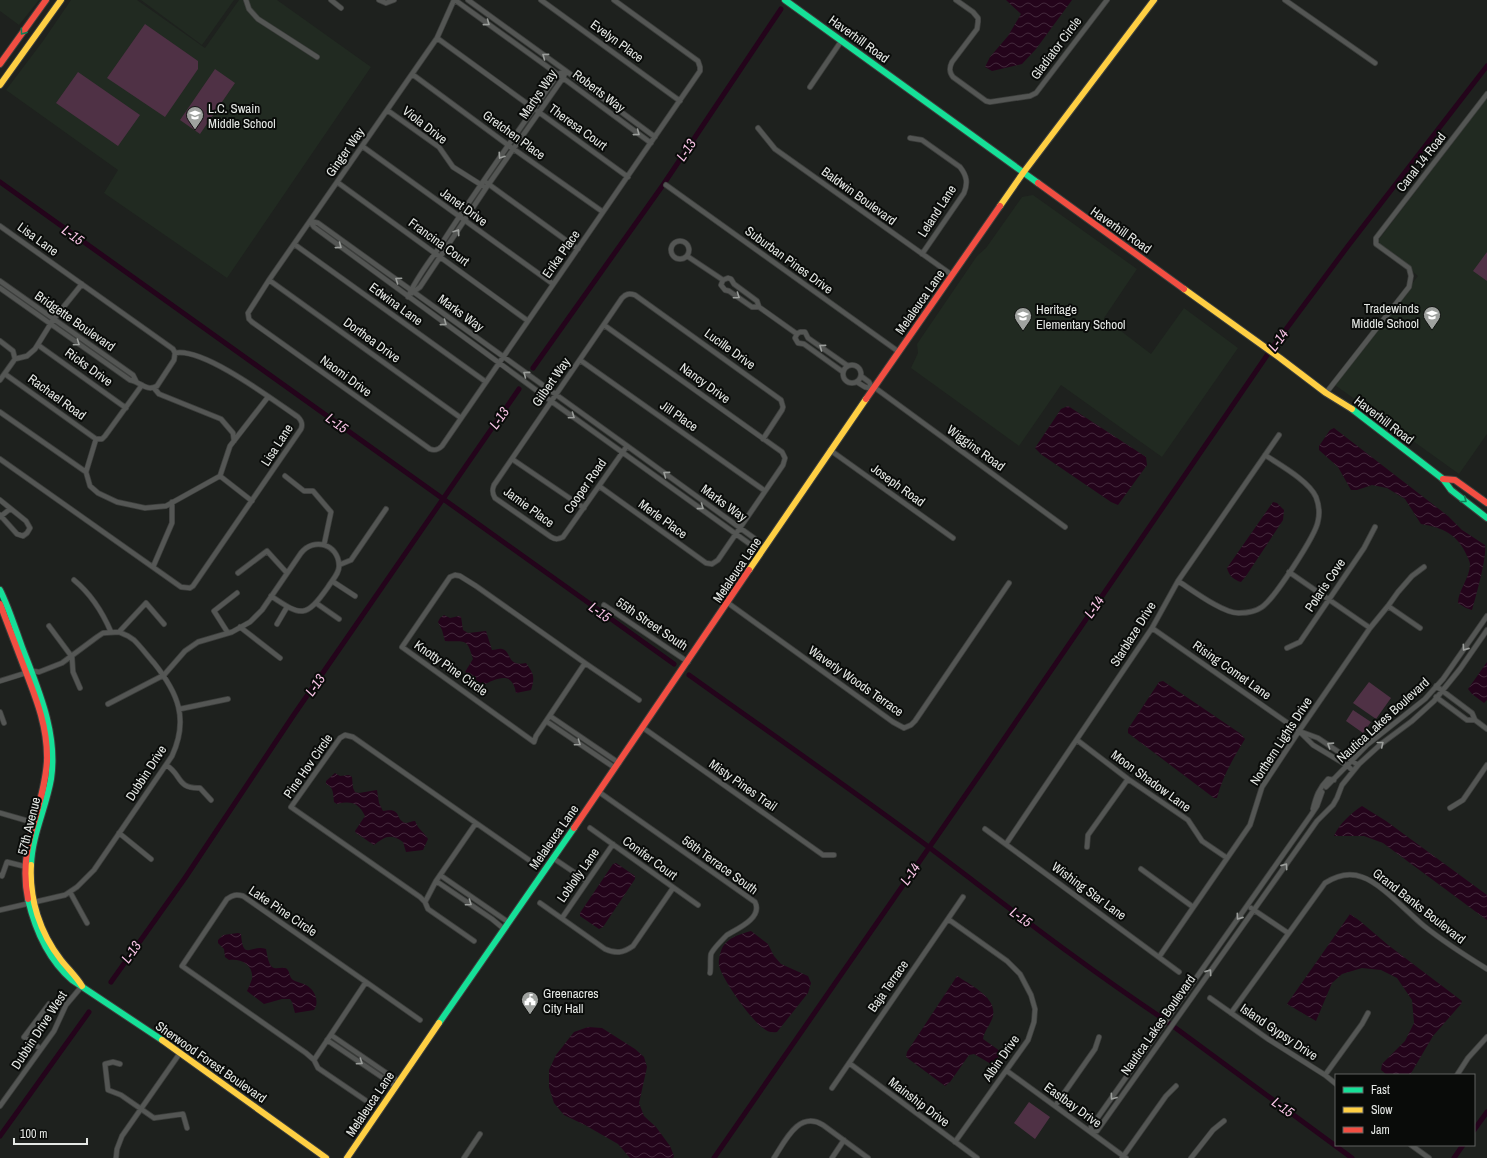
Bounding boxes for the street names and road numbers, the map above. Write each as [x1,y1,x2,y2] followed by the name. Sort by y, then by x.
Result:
[825,11,893,67] street label: Haverhill Road
[1027,13,1085,83] street label: Gladiator Circle
[587,16,647,66] street label: Evelyn Place
[515,66,561,122] street label: Martys Way
[569,66,629,117] street label: Roberts Way
[545,100,611,154] street label: Theresa Court
[399,102,451,148] street label: Viola Drive
[479,107,549,164] street label: Gretchen Place
[322,123,369,180] street label: Ginger Way
[1392,129,1450,195] street label: Canal 14 Road
[818,163,900,229] street label: Baldwin Boulevard
[914,182,960,240] street label: Leland Lane
[437,184,491,230] street label: Janet Drive
[1087,203,1155,257] street label: Haverhill Road
[405,214,473,270] street label: Francina Court
[14,218,62,260] street label: Lisa Lane
[742,222,836,298] street label: Suburban Pines Drive
[538,227,584,281] street label: Erika Place
[891,266,949,338] street label: Melaleuca Lane
[366,279,426,329] street label: Edwina Lane
[32,287,119,355] street label: Bridgette Boulevard
[435,291,488,336] street label: Marks Way
[340,314,404,366] street label: Dorthea Drive
[701,325,759,373] street label: Lucille Drive
[62,344,116,390] street label: Ricks Drive
[317,352,375,401] street label: Naomi Drive
[528,354,574,410] street label: Gilbert Way
[676,359,734,407] street label: Nancy Drive
[25,370,89,424] street label: Rachael Road
[1351,392,1417,448] street label: Haverhill Road
[657,397,701,435] street label: Jill Place
[257,421,297,469] street label: Lisa Lane
[944,421,1008,475] street label: Wiggins Road
[560,455,610,517] street label: Cooper Road
[868,460,928,510] street label: Joseph Road
[698,481,751,526] street label: Marks Way
[500,483,558,531] street label: Jamie Place
[635,496,691,542] street label: Merle Place
[709,534,765,606] street label: Melaleuca Lane
[1301,555,1349,615] street label: Polaris Cove
[613,594,691,654] street label: 55th Street South
[1106,598,1160,670] street label: Starblaze Drive
[411,636,491,700] street label: Knotty Pine Circle
[1190,637,1275,703] street label: Rising Comet Lane
[805,642,907,720] street label: Waverly Woods Terrace
[1333,674,1433,766] street label: Nautica Lakes Boulevard
[1246,694,1316,788] street label: Northern Lights Drive
[280,730,336,801] street label: Pine Hov Circle
[122,742,170,804] street label: Dubbin Drive
[1108,746,1194,816] street label: Moon Shadow Lane
[706,755,780,815] street label: Misty Pines Trail
[14,795,44,857] street label: 57th Avenue
[525,801,583,873] street label: Melaleuca Lane
[619,832,681,884] street label: Conifer Court
[679,832,761,898] street label: 56th Terrace South
[553,844,603,906] street label: Loblolly Lane
[1048,858,1130,924] street label: Wishing Star Lane
[1369,864,1469,948] street label: Grand Banks Boulevard
[246,882,320,940] street label: Lake Pine Circle
[864,957,912,1015] street label: Baja Terrace
[1117,971,1199,1079] street label: Nautica Lakes Boulevard
[7,988,71,1072] street label: Dubbin Drive West
[1237,1000,1321,1064] street label: Island Gypsy Drive
[152,1017,270,1107] street label: Sherwood Forest Boulevard
[978,1031,1023,1085] street label: Albin Drive
[342,1068,398,1140] street label: Melaleuca Lane
[885,1073,953,1131] street label: Mainship Drive
[1041,1078,1105,1132] street label: Eastbay Drive

